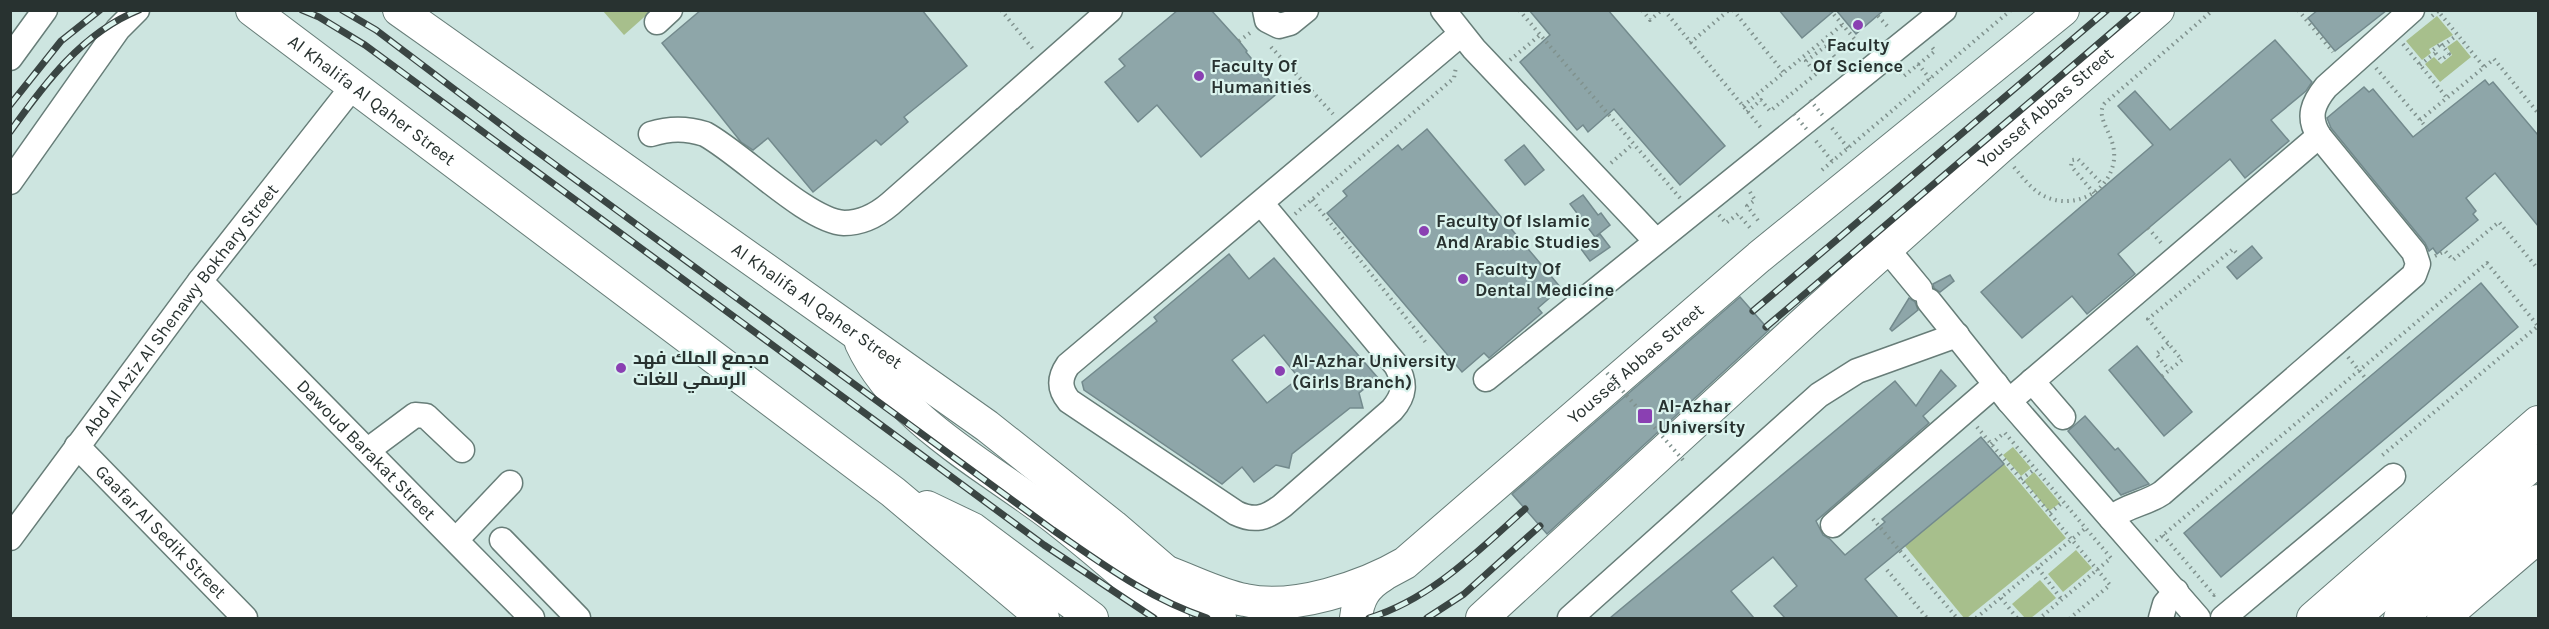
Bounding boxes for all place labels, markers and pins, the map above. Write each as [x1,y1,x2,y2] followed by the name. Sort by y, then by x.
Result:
[1851,18,1865,32] marker: Faculty Of Science
[1813,34,1903,77] place label: Faculty Of Science
[1211,55,1312,98] place label: Faculty Of Humanities
[1192,69,1206,83] marker: Faculty Of Humanities
[1436,210,1600,253] place label: Faculty Of Islamic And Arabic Studies
[1417,224,1431,238] marker: Faculty Of Islamic And Arabic Studies
[1475,258,1614,301] place label: Faculty Of Dental Medicine
[1456,272,1470,286] marker: Faculty Of Dental Medicine
[633,347,769,394] place label: مجمع الملك فهد الرسمي للغات
[1292,350,1456,393] place label: Al-Azhar University (Girls Branch)
[614,361,628,375] marker: مجمع الملك فهد الرسمي للغات
[1273,364,1287,378] marker: Al-Azhar University (Girls Branch)
[1658,395,1745,438] place label: Al-Azhar University
[1636,407,1654,425] marker: Al-Azhar University

